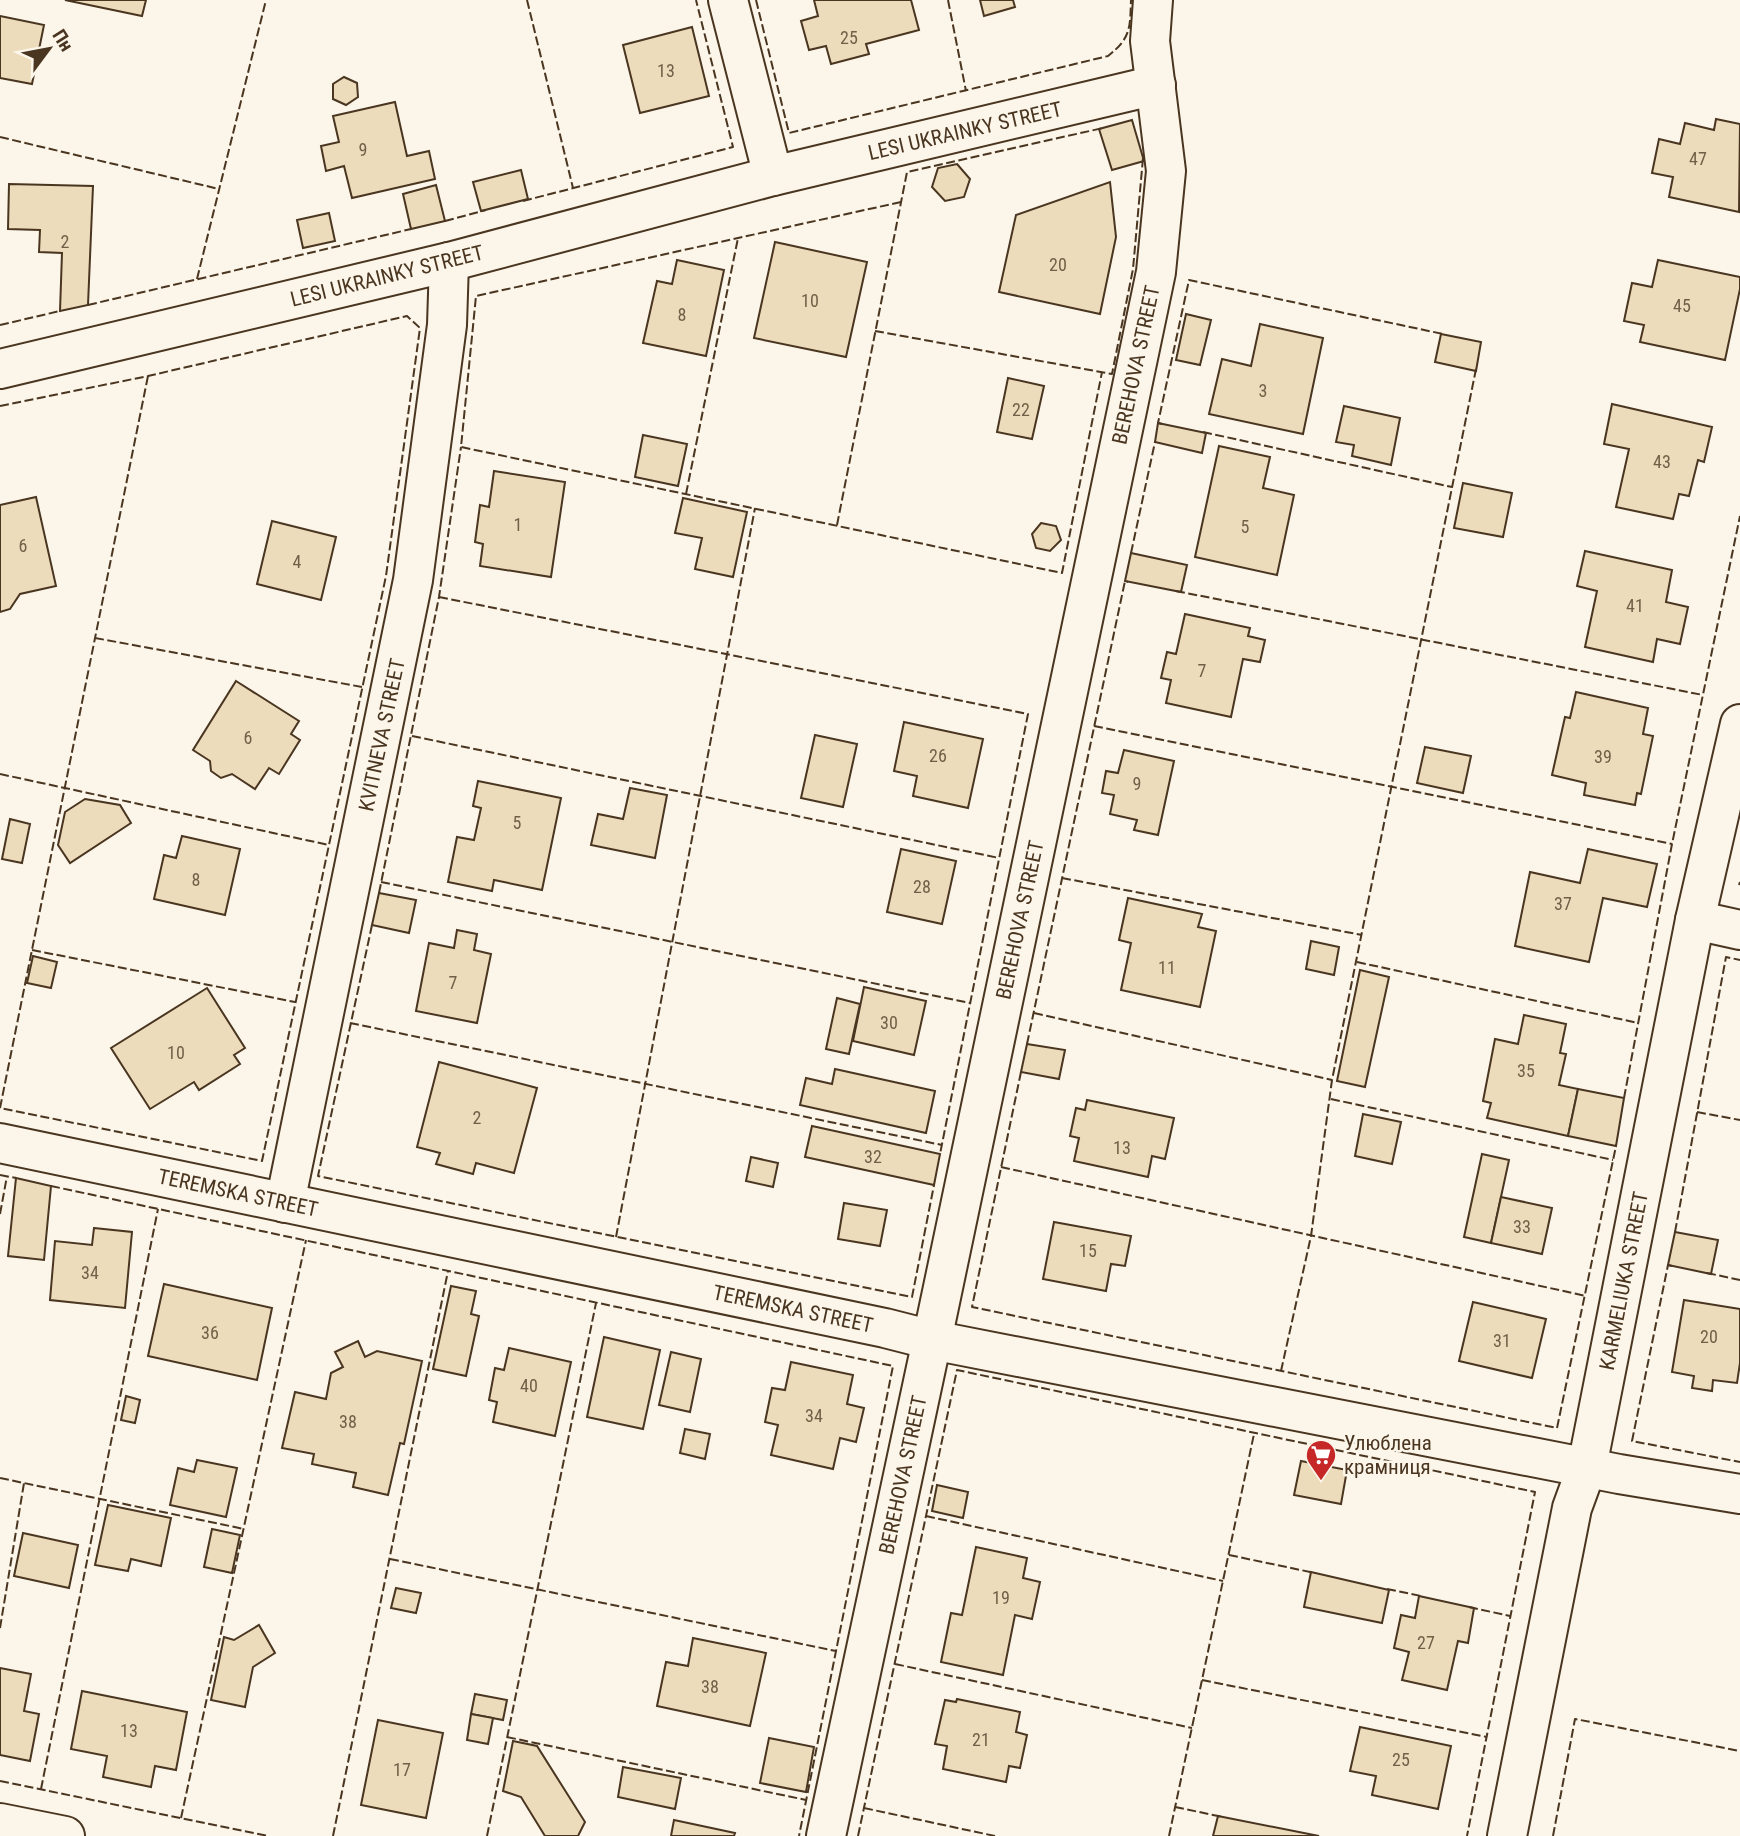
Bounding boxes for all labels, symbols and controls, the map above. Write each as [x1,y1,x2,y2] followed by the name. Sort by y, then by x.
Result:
[14,14,84,84] north arrow
[48,25,78,55] text: Пн
[840,27,858,48] house number: 25
[657,60,675,81] house number: 13
[866,97,1064,165] street label: LESI UKRAINKY STREET
[359,139,367,160] house number: 9
[1689,148,1707,169] house number: 47
[61,231,70,252] house number: 2
[288,240,486,312] street label: LESI UKRAINKY STREET
[1049,254,1067,275] house number: 20
[1107,283,1165,447] street label: BEREHOVA STREET
[801,290,819,311] house number: 10
[1673,295,1691,316] house number: 45
[678,304,686,325] house number: 8
[1259,380,1267,401] house number: 3
[1012,399,1030,420] house number: 22
[1653,451,1671,472] house number: 43
[514,514,522,535] house number: 1
[1241,516,1250,537] house number: 5
[19,535,27,556] house number: 6
[293,551,302,572] house number: 4
[1626,595,1644,616] house number: 41
[354,656,410,814] street label: KVITNEVA STREET
[1198,660,1207,681] house number: 7
[244,727,252,748] house number: 6
[929,745,947,766] house number: 26
[1594,746,1612,767] house number: 39
[1133,773,1141,794] house number: 9
[513,812,522,833] house number: 5
[991,838,1049,1002] street label: BEREHOVA STREET
[192,869,200,890] house number: 8
[913,876,931,897] house number: 28
[1554,893,1572,914] house number: 37
[1158,957,1176,978] house number: 11
[449,972,458,993] house number: 7
[880,1012,898,1033] house number: 30
[167,1042,185,1063] house number: 10
[1517,1060,1535,1081] house number: 35
[473,1107,482,1128] house number: 2
[1113,1137,1131,1158] house number: 13
[864,1146,882,1167] house number: 32
[156,1164,320,1222] street label: TEREMSKA STREET
[1595,1190,1653,1372] street label: KARMELIUKA STREET
[1513,1216,1531,1237] house number: 33
[1079,1240,1097,1261] house number: 15
[81,1262,99,1283] house number: 34
[711,1280,875,1338] street label: TEREMSKA STREET
[201,1322,219,1343] house number: 36
[1700,1326,1718,1347] house number: 20
[1493,1330,1511,1351] house number: 31
[520,1375,538,1396] house number: 40
[874,1393,932,1557] street label: BEREHOVA STREET
[805,1405,823,1426] house number: 34
[339,1411,357,1432] house number: 38
[1344,1431,1432,1479] place label: Улюблена крамниця
[1304,1438,1338,1482] supermarket icon: Улюблена крамниця
[992,1587,1010,1608] house number: 19
[1417,1632,1435,1653] house number: 27
[701,1676,719,1697] house number: 38
[120,1720,138,1741] house number: 13
[972,1729,990,1750] house number: 21
[1392,1749,1410,1770] house number: 25
[393,1759,411,1780] house number: 17

